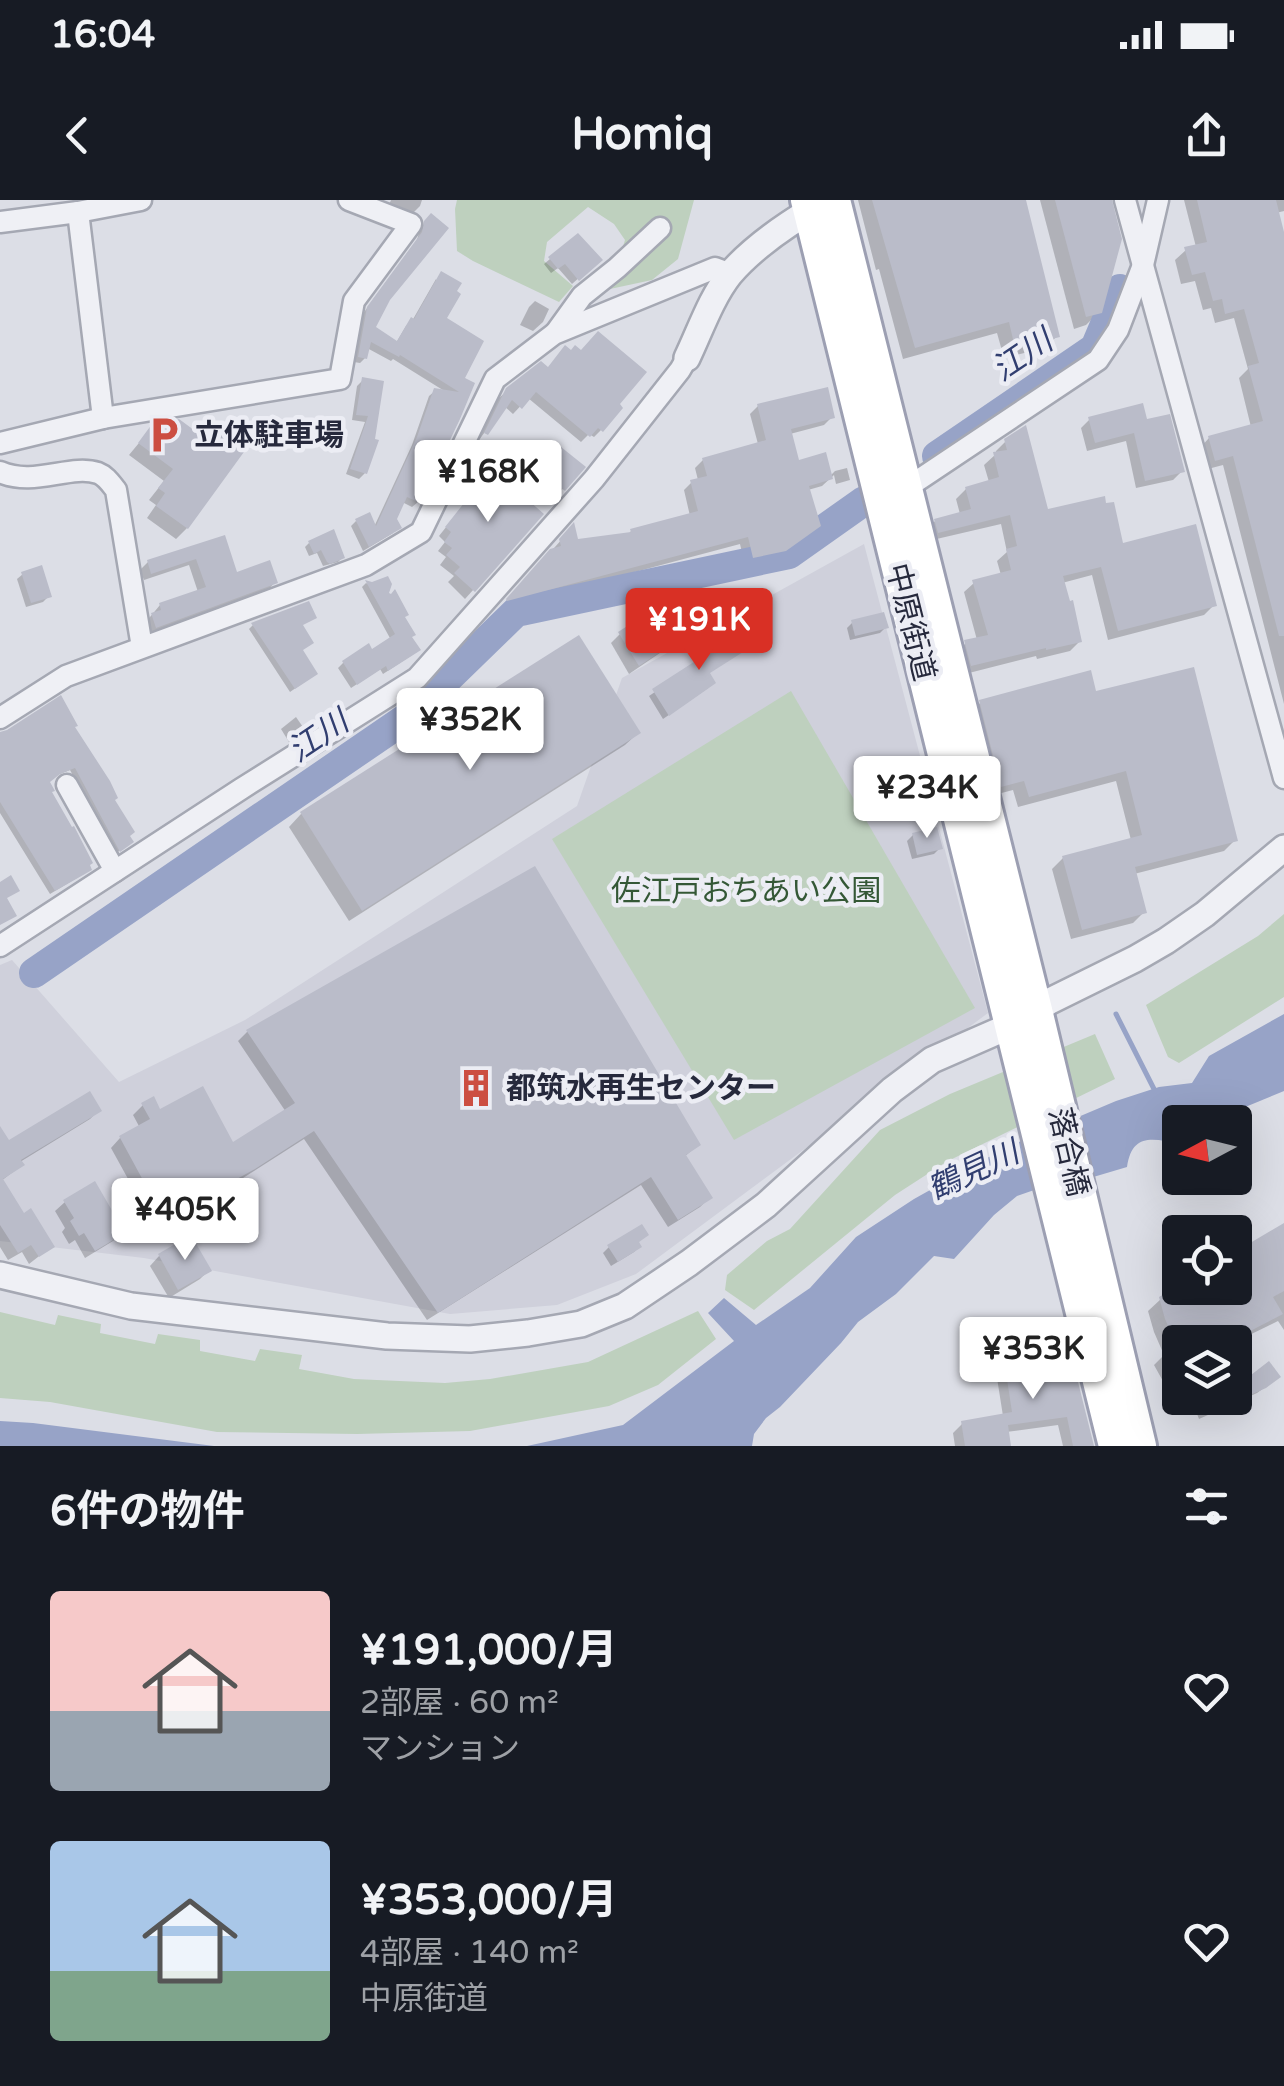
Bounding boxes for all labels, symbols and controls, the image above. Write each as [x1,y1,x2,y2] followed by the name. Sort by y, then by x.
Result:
[50,12,155,58] text: 16:04
[50,108,105,163] icon: back
[571,108,713,162] text: Homiq
[1179,108,1234,163] icon: share
[985,321,1062,389] water label: 江川
[143,414,185,456] parking icon: 立体駐車場
[194,417,344,454] place label: 立体駐車場
[418,440,558,525] pin: ¥168K
[437,453,539,491] text: ¥168K
[878,559,943,685] street label: 中原街道
[629,588,769,673] pin: ¥191K
[648,601,750,639] text: ¥191K
[400,688,540,773] pin: ¥352K
[419,701,521,739] text: ¥352K
[281,702,358,770] water label: 江川
[857,756,997,841] pin: ¥234K
[876,769,978,807] text: ¥234K
[611,873,881,910] park label: 佐江戸おちあい公園
[455,1067,497,1109] building icon: 都筑水再生センター
[506,1070,776,1107] place label: 都筑水再生センター
[1040,1104,1097,1200] street label: 落合橋
[1162,1105,1252,1195] north arrow
[1162,1105,1252,1415] map controls
[922,1132,1028,1208] water label: 鶴見川
[115,1178,255,1263] pin: ¥405K
[134,1191,236,1229] text: ¥405K
[1162,1215,1252,1305] button: locate
[963,1317,1103,1402] pin: ¥353K
[1162,1325,1252,1415] button: layers
[982,1330,1084,1368] text: ¥353K
[1179,1479,1234,1534] icon: filters
[50,1486,244,1537] text: 6件の物件
[360,1625,617,1676] text: ¥191,000/月
[130,1631,250,1751] icon: home
[1179,1664,1234,1719] icon: heart
[360,1684,559,1722] text: 2部屋 · 60 m²
[360,1730,520,1768] text: マンション
[360,1875,617,1926] text: ¥353,000/月
[130,1881,250,2001] icon: home
[1179,1914,1234,1969] icon: heart
[360,1934,579,1972] text: 4部屋 · 140 m²
[360,1980,488,2018] text: 中原街道

